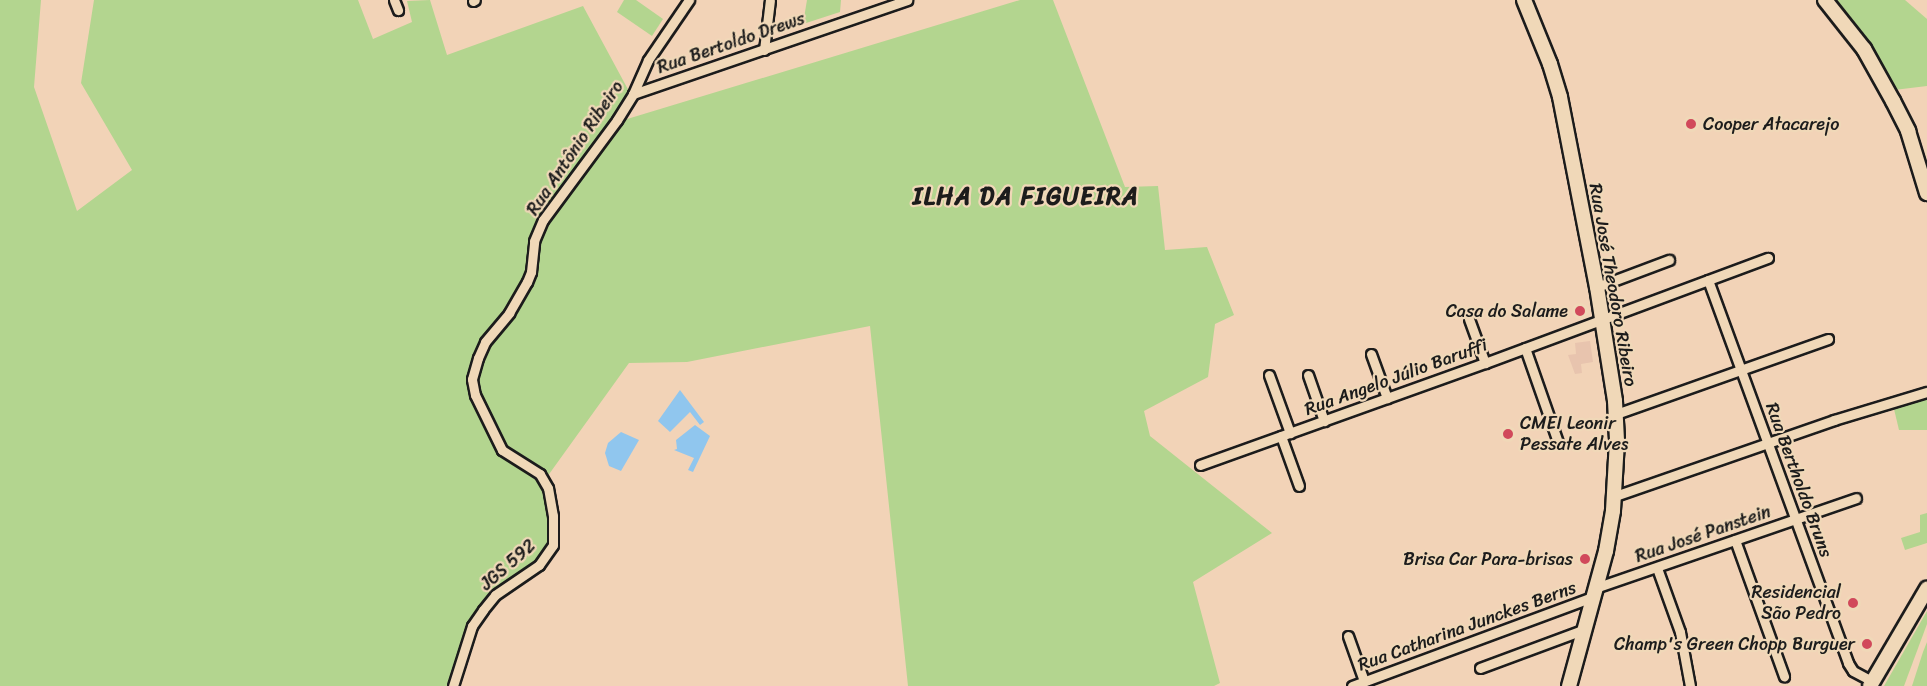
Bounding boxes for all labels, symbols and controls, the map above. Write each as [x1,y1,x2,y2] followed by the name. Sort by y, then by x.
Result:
[654,8,808,78] street label: Rua Bertoldo Drews
[522,77,628,219] street label: Rua Antônio Ribeiro
[1703,113,1841,135] place label: Cooper Atacarejo
[1684,117,1698,131] marker: Cooper Atacarejo
[1584,181,1642,389] street label: Rua José Theodoro Ribeiro
[913,183,1139,211] district label: ILHA DA FIGUEIRA
[1445,300,1568,322] place label: Casa do Salame
[1573,304,1587,318] marker: Casa do Salame
[1301,334,1491,420] street label: Rua Angelo Júlio Baruffi
[1761,400,1837,560] street label: Rua Bertholdo Bruns
[1520,413,1628,456] place label: CMEI Leonir Pessate Alves
[1501,427,1515,441] marker: CMEI Leonir Pessate Alves
[1632,500,1774,568] street label: Rua José Panstein
[476,535,540,595] street label: JGS 592
[1403,548,1573,570] place label: Brisa Car Para-brisas
[1578,552,1592,566] marker: Brisa Car Para-brisas
[1355,576,1579,676] street label: Rua Catharina Junckes Berns
[1752,582,1841,624] place label: Residencial São Pedro
[1846,596,1860,610] marker: Residencial São Pedro
[1614,633,1855,655] place label: Champ's Green Chopp Burguer
[1860,637,1874,651] marker: Champ's Green Chopp Burguer

